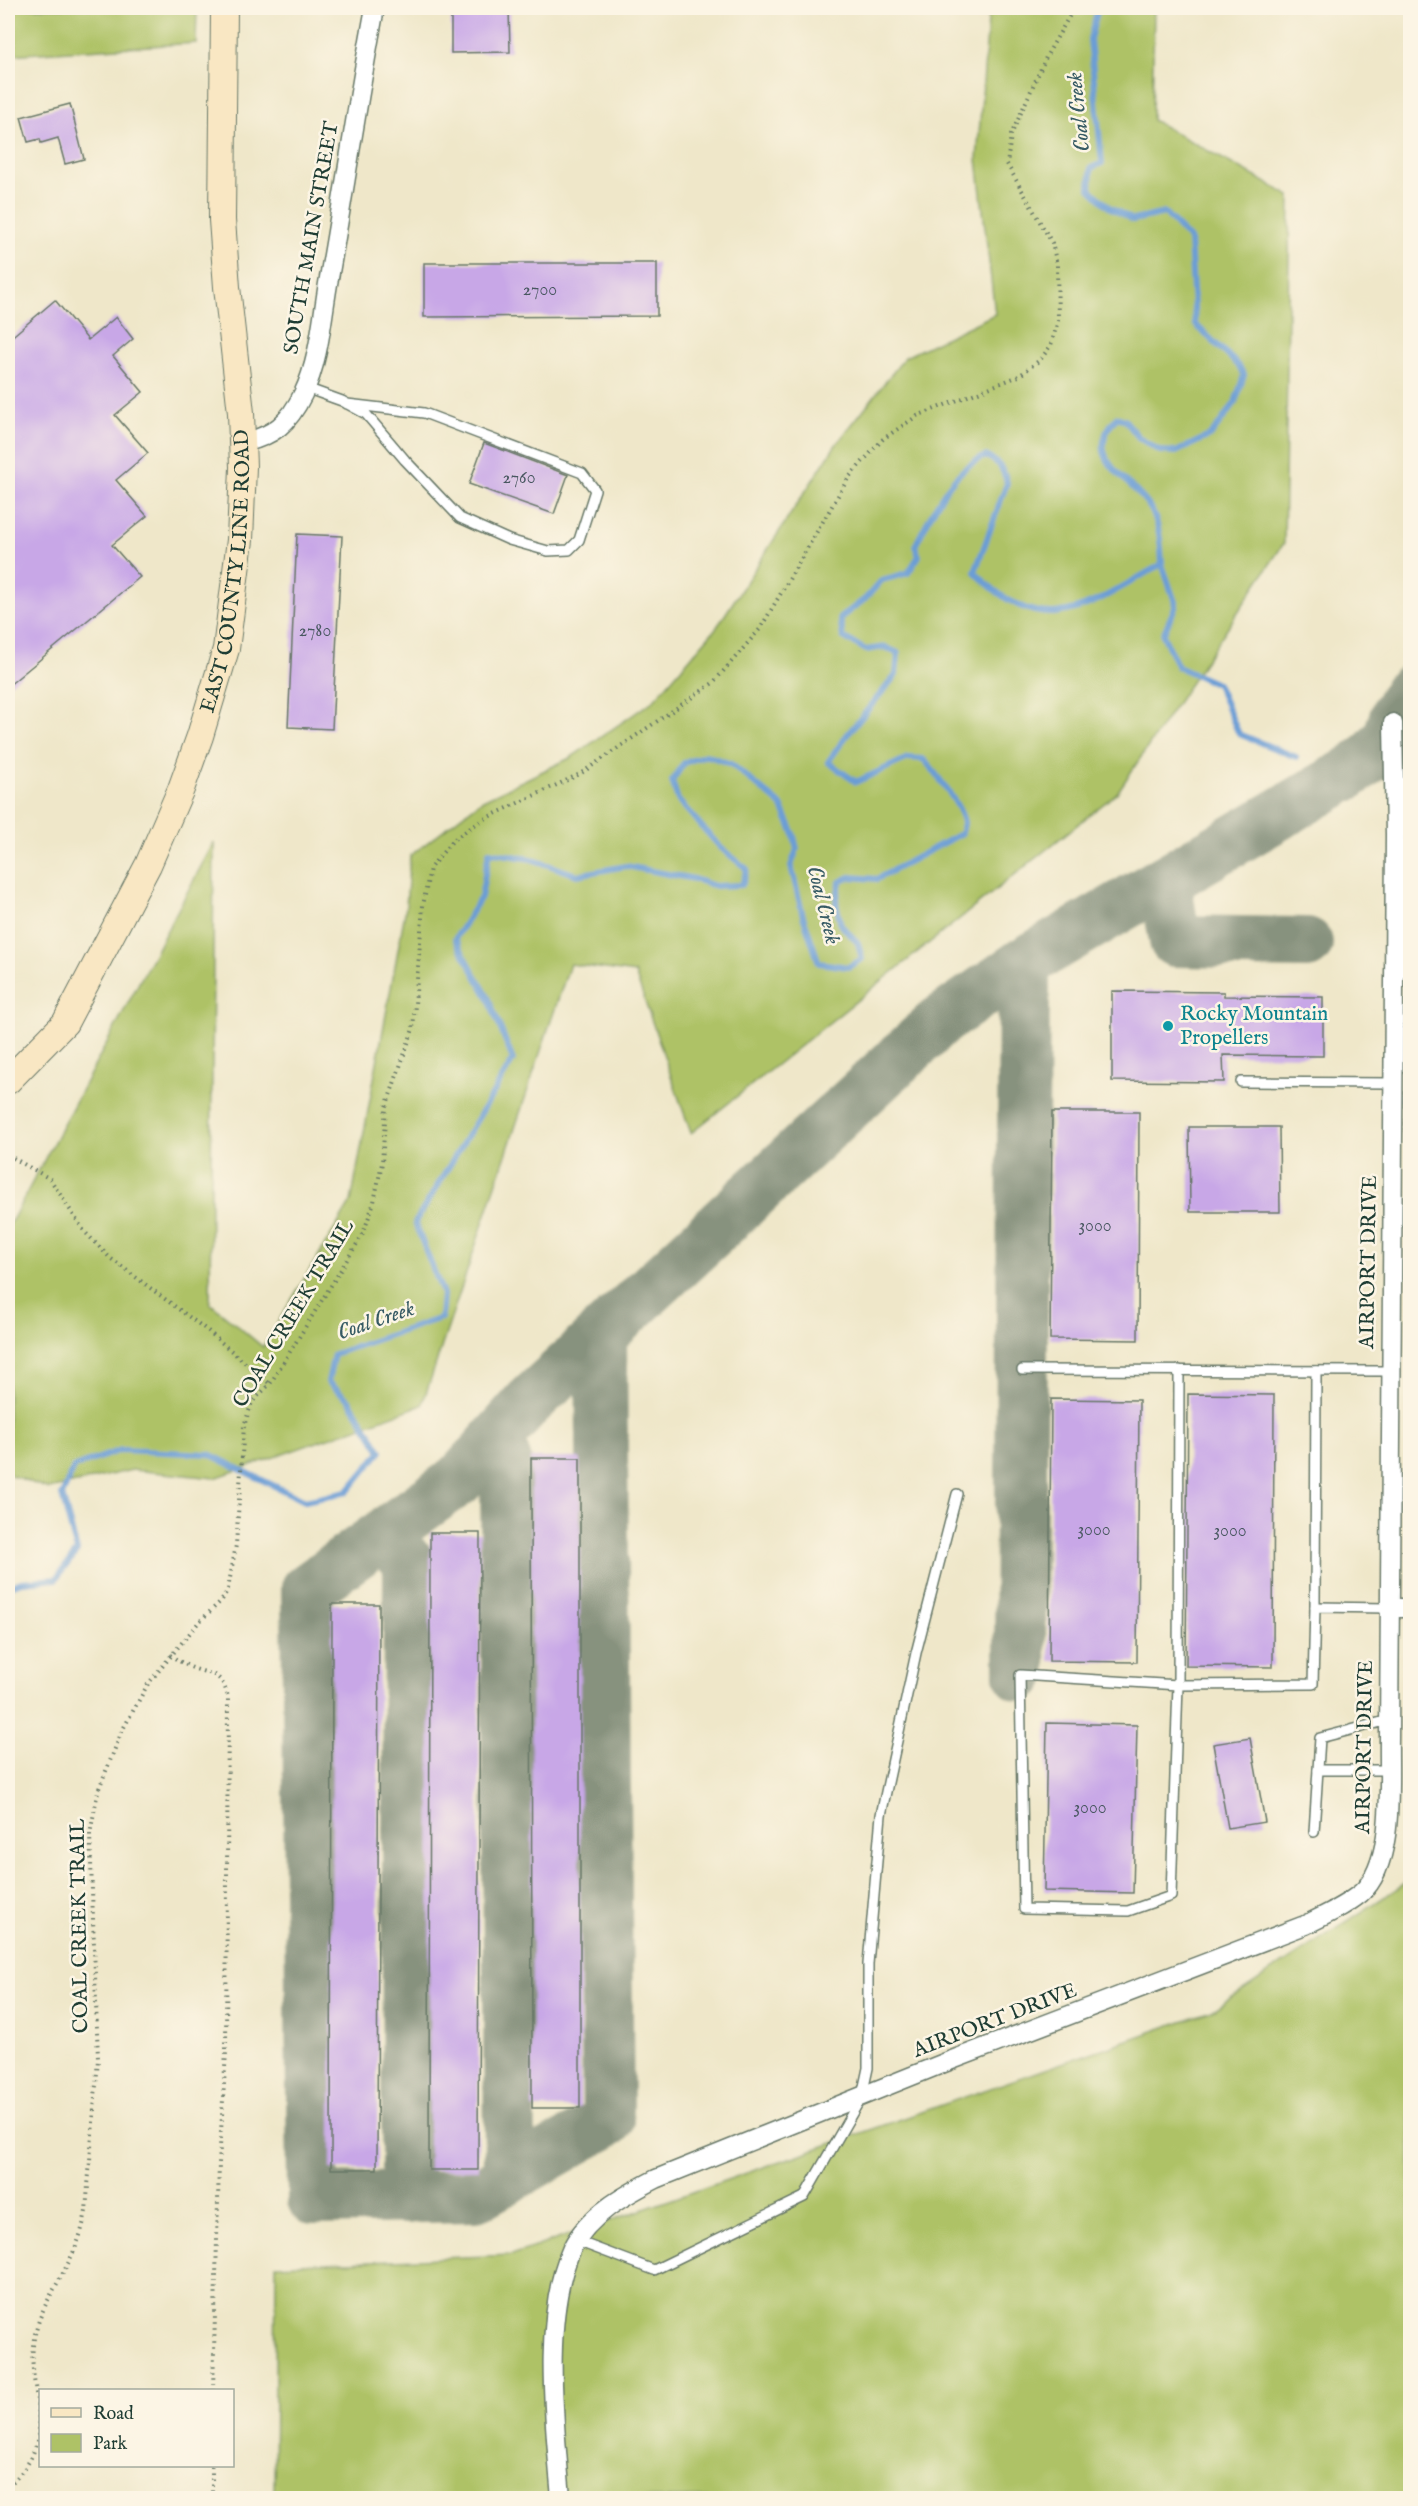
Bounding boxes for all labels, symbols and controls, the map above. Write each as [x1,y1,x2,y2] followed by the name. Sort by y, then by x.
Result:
[1061,71,1097,153] water label: Coal Creek
[278,119,346,357] street label: SOUTH MAIN STREET
[523,279,557,302] house number: 2700
[194,429,257,716] street label: EAST COUNTY LINE ROAD
[502,467,536,490] house number: 2760
[299,620,331,643] house number: 2780
[800,863,846,947] water label: Coal Creek
[1180,1001,1328,1052] place label: Rocky Mountain Propellers
[1161,1019,1175,1033] marker: Rocky Mountain Propellers
[1354,1175,1384,1350] street label: AIRPORT DRIVE
[227,1215,361,1413] street label: COAL CREEK TRAIL
[1078,1215,1112,1238] house number: 3000
[334,1295,419,1347] water label: Coal Creek
[1077,1519,1111,1542] house number: 3000
[1213,1520,1247,1543] house number: 3000
[1350,1660,1380,1835] street label: AIRPORT DRIVE
[1073,1797,1107,1820] house number: 3000
[65,1818,95,2034] street label: COAL CREEK TRAIL
[908,1977,1081,2065] street label: AIRPORT DRIVE
[39,2389,234,2467] legend
[93,2403,134,2426] text: Road
[93,2433,128,2456] text: Park

